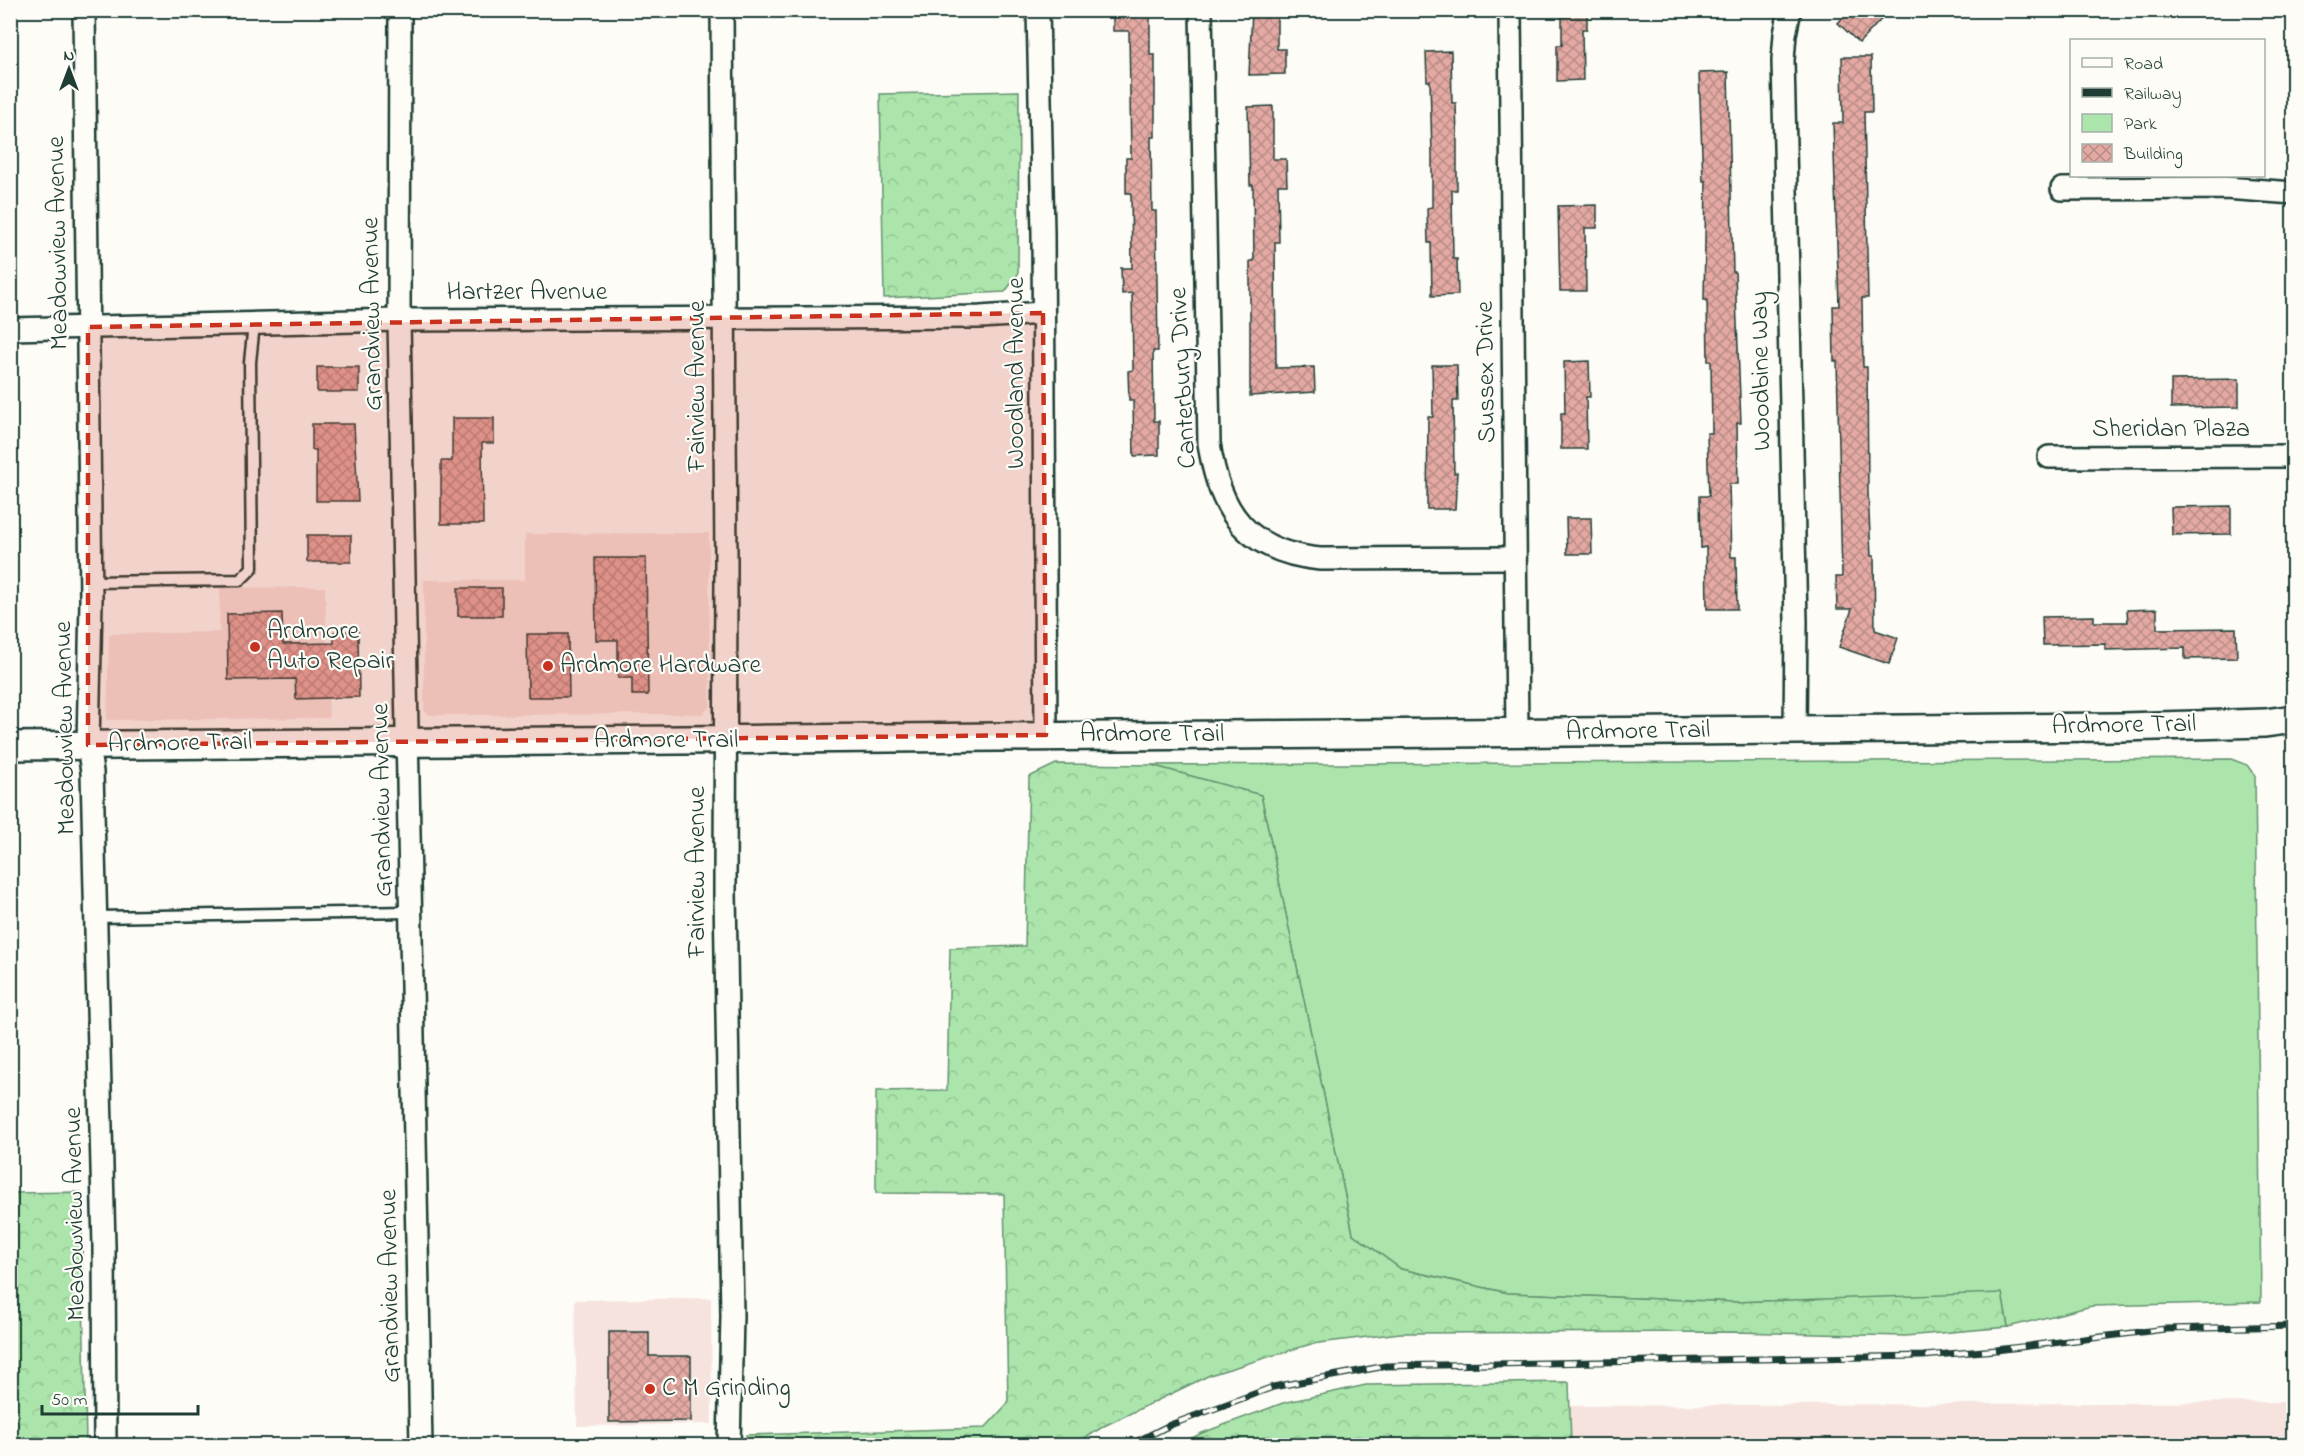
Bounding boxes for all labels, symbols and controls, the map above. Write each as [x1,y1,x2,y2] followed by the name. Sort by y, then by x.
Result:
[39,39,99,99] north arrow
[2070,39,2265,177] legend
[64,44,75,68] text: N
[2124,52,2163,78] text: Road
[2124,82,2181,108] text: Railway
[2124,112,2157,138] text: Park
[38,135,80,350] street label: Meadowview Avenue
[2123,142,2183,169] text: Building
[352,217,394,411] street label: Grandview Avenue
[447,274,608,312] street label: Hartzer Avenue
[998,277,1036,469] street label: Woodland Avenue
[1160,286,1208,470] street label: Canterbury Drive
[1742,291,1782,451] street label: Woodbine Way
[679,300,717,473] street label: Fairview Avenue
[1467,300,1507,443] street label: Sussex Drive
[2092,411,2250,449] street label: Sheridan Plaza
[267,613,394,681] place label: Ardmore Auto Repair
[45,620,87,835] street label: Meadowview Avenue
[248,640,262,654] marker: Ardmore Auto Repair
[560,647,762,685] place label: Ardmore Hardware
[541,659,555,673] marker: Ardmore Hardware
[362,703,404,897] street label: Grandview Avenue
[2051,706,2197,746] street label: Ardmore Trail
[1565,712,1711,752] street label: Ardmore Trail
[1080,716,1224,754] street label: Ardmore Trail
[594,722,738,760] street label: Ardmore Trail
[107,724,253,764] street label: Ardmore Trail
[679,786,717,959] street label: Fairview Avenue
[55,1106,97,1321] street label: Meadowview Avenue
[370,1189,412,1383] street label: Grandview Avenue
[662,1370,791,1408] place label: C M Grinding
[42,1378,198,1416] scale bar
[643,1382,657,1396] marker: C M Grinding
[51,1388,88,1414] text: 50 m

